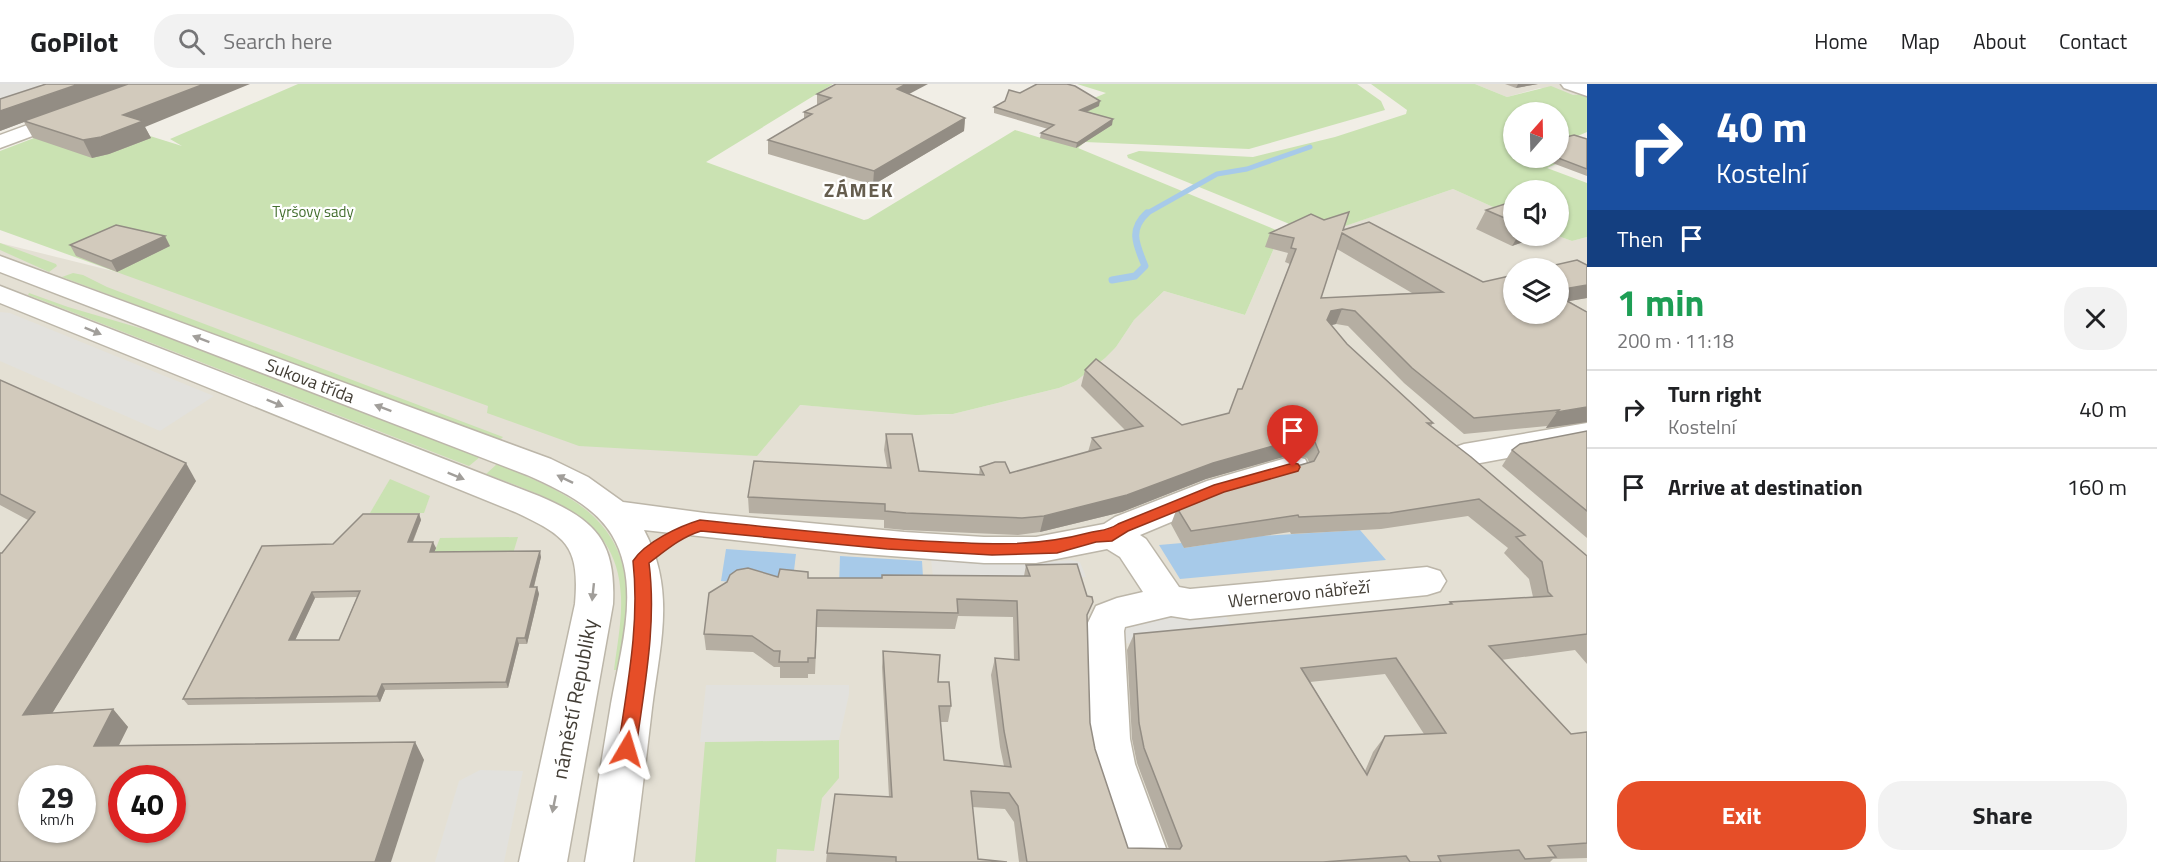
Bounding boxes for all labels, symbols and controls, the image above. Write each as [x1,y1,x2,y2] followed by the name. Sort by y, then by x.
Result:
[154,14,574,68] search box
[30,20,118,63] text: GoPilot
[223,24,332,58] text: Search here
[175,25,208,58] icon: search
[1814,25,1868,57] text: Home
[1901,25,1940,57] text: Map
[1973,25,2026,57] text: About
[2059,25,2127,57] text: Contact
[1716,94,1808,158] text: 40 m
[1503,102,1569,168] north arrow
[1503,102,1569,324] map controls
[1617,108,1695,186] icon: right
[1716,152,1808,193] text: Kostelní
[824,174,894,205] district label: ZÁMEK
[1503,180,1569,246] button: sound
[272,200,354,223] park label: Tyršovy sady
[1617,222,1663,256] text: Then
[1675,222,1708,255] icon: arrive
[1503,258,1569,324] button: layers
[1617,275,1704,330] text: 1 min
[2064,287,2127,350] button: close
[1617,325,1734,356] text: 200 m · 11:18
[85,326,103,336] one-way arrow
[192,334,210,344] one-way arrow
[262,351,359,410] street label: Sukova třída
[1668,377,1762,411] text: Turn right
[2079,392,2127,426] text: 40 m
[1617,393,1650,426] icon: right
[266,398,284,408] one-way arrow
[374,403,392,413] one-way arrow
[1267,405,1318,467] pin
[1668,411,1736,442] text: Kostelní
[1276,414,1309,447] icon: arrive
[1668,470,1863,504] text: Arrive at destination
[2067,470,2127,504] text: 160 m
[447,471,465,481] one-way arrow
[1617,471,1650,504] icon: arrive
[556,475,574,485] one-way arrow
[1227,572,1373,614] street label: Wernerovo nábřeží
[589,583,598,602] one-way arrow
[543,616,605,782] street label: náměstí Republiky
[595,717,659,781] position arrow
[108,765,186,843] speed limit sign: 40
[40,774,74,820] text: 29
[1617,781,1866,850] button: Exit
[1878,781,2127,850] button: Share
[549,795,558,814] one-way arrow
[40,808,74,831] text: km/h

